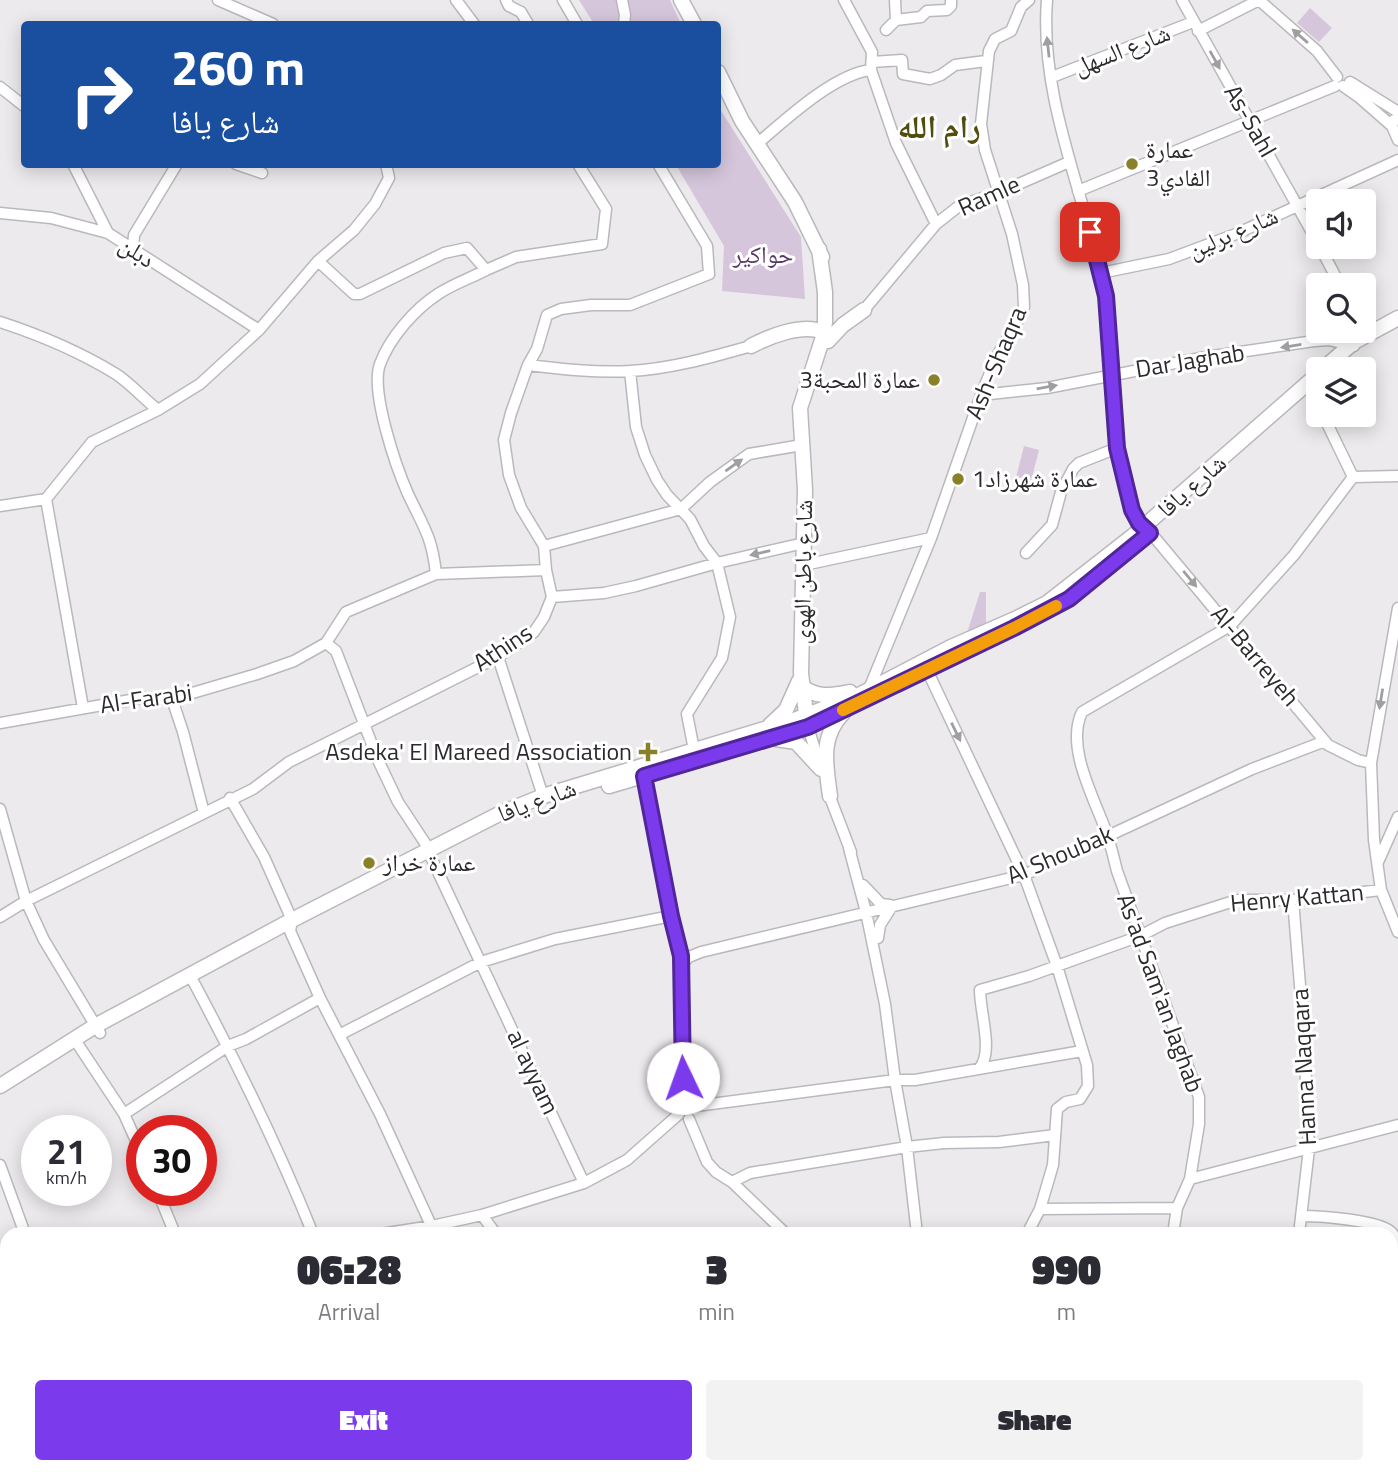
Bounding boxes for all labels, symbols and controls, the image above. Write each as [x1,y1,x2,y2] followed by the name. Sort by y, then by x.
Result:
[1068,14,1175,84] street label: شارع السهل
[1291,28,1309,44] one-way arrow
[171,29,305,104] text: 260 m
[1043,36,1054,58] one-way arrow
[56,49,147,140] icon: right
[1209,50,1221,69] one-way arrow
[1216,77,1286,164] street label: As-Sahl
[171,97,279,145] text: شارع يافا
[897,102,981,150] district label: رام الله
[1146,131,1210,197] place label: عمارة الفادي3
[1124,156,1140,172] marker: عمارة الفادي3
[952,166,1025,225] street label: Ramle
[1306,189,1376,427] map controls
[1306,189,1376,259] button: sound
[1182,197,1283,267] street label: شارع برلين
[1060,202,1120,262] pin
[1071,213,1109,251] icon: arrive
[112,226,163,276] street label: دبلن
[732,236,793,272] park label: حواكير
[1306,273,1376,343] button: search
[955,301,1035,424] street label: Ash-Shaqra
[1133,334,1247,386] street label: Dar Jaghab
[1280,341,1302,352] one-way arrow
[1306,357,1376,427] button: layers
[800,361,920,397] place label: عمارة المحبة3
[926,372,942,388] marker: عمارة المحبة3
[1036,382,1058,393] one-way arrow
[1149,445,1234,526] street label: شارع يافا
[725,458,743,472] one-way arrow
[972,460,1097,496] place label: عمارة شهرزاد1
[950,471,966,487] marker: عمارة شهرزاد1
[783,499,821,645] street label: شارع باطن الهوى
[749,548,771,559] one-way arrow
[1182,571,1197,588] one-way arrow
[1203,597,1309,714] street label: Al-Barreyeh
[466,614,539,680] street label: Athins
[98,674,194,722] street label: Al-Farabi
[1376,688,1387,710] one-way arrow
[950,722,961,742] one-way arrow
[325,733,632,769] place label: Asdeka' El Mareed Association
[638,742,658,762] marker: Asdeka' El Mareed Association
[492,769,581,831] street label: شارع يافا
[1001,815,1119,893] street label: Al Shoubak
[382,844,475,880] place label: عمارة خراز
[361,855,377,871] marker: عمارة خراز
[1229,873,1365,921] street label: Henry Kattan
[1108,888,1214,1097] street label: As'ad Sam'an Jaghab
[1281,988,1325,1146] street label: Hanna Naqqara
[499,1023,569,1120] street label: al ayyam
[646,1041,720,1115] position arrow
[126,1115,217,1206] speed limit sign: 30
[47,1124,86,1178] text: 21
[46,1164,87,1191] text: km/h
[297,1236,401,1300] text: 06:28
[705,1236,728,1300] text: 3
[1032,1236,1101,1300] text: 990
[318,1294,380,1329] text: Arrival
[698,1294,735,1329] text: min
[1057,1294,1076,1329] text: m
[35,1380,692,1460] button: Exit
[706,1380,1363,1460] button: Share

